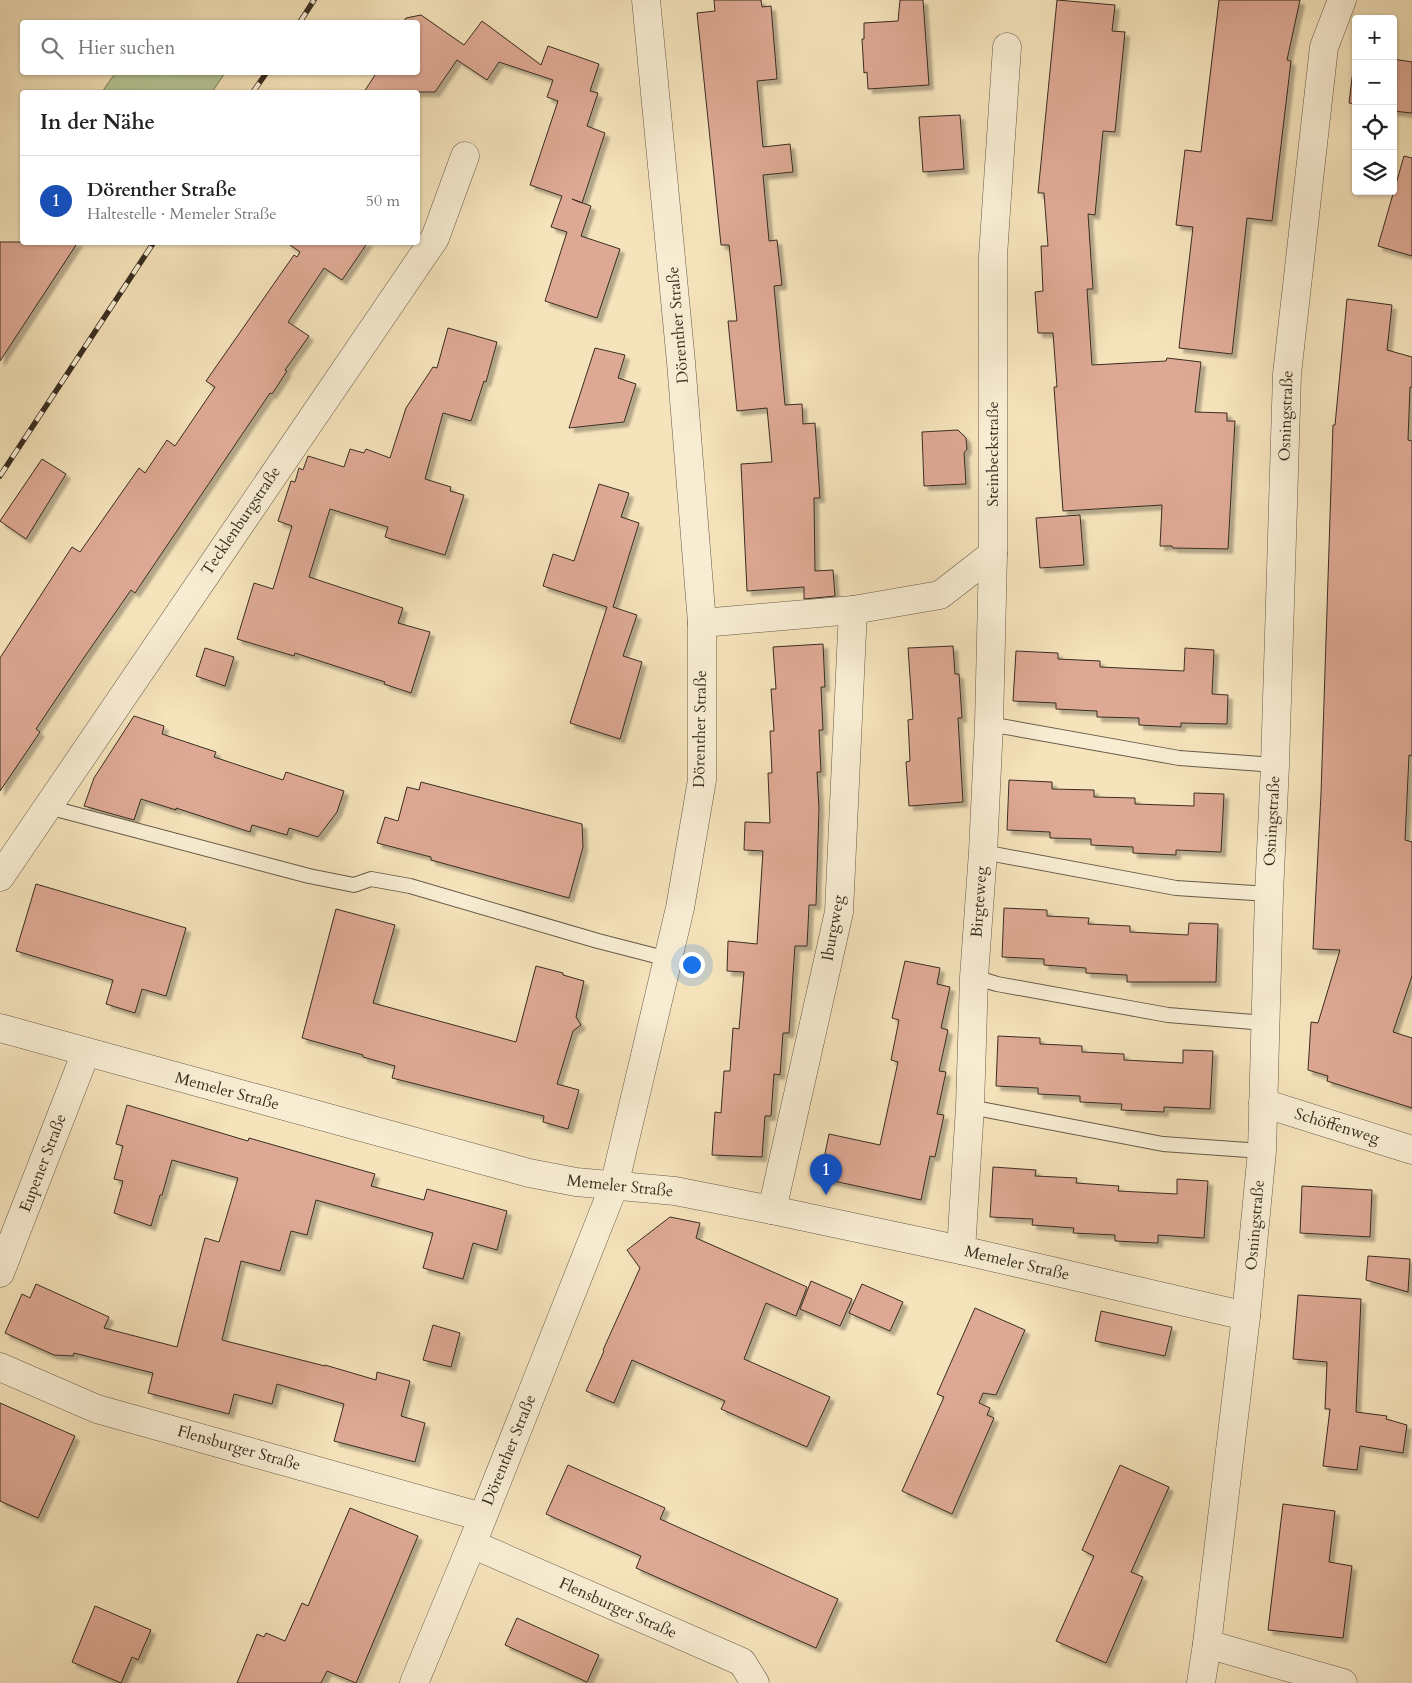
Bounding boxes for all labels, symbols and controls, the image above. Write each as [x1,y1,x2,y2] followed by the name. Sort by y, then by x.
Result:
[1352,15,1397,195] map controls
[1352,15,1397,60] button: +
[20,20,420,75] search box
[38,34,66,62] icon: search
[78,35,175,61] text: Hier suchen
[1352,60,1397,105] button: −
[1352,105,1397,150] button: locate
[40,108,155,137] text: In der Nähe
[1352,150,1397,195] button: layers
[87,177,237,203] text: Dörenther Straße
[52,190,60,212] text: 1
[366,190,400,212] text: 50 m
[87,203,277,225] text: Haltestelle · Memeler Straße
[662,265,694,385] street label: Dörenther Straße
[1273,370,1299,462] street label: Osningstraße
[982,401,1004,507] street label: Steinbeckstraße
[196,462,286,580] street label: Tecklenburgstraße
[688,670,712,788] street label: Dörenther Straße
[1259,775,1285,867] street label: Osningstraße
[966,866,992,938] street label: Birgteweg
[816,893,850,963] street label: Iburgweg
[679,952,705,978] your location
[172,1066,282,1116] street label: Memeler Straße
[1292,1103,1382,1149] street label: Schöffenweg
[14,1111,72,1215] street label: Eupener Straße
[810,1154,842,1195] pin: 1
[566,1169,674,1203] street label: Memeler Straße
[1240,1179,1270,1271] street label: Osningstraße
[962,1240,1072,1286] street label: Memeler Straße
[477,1391,541,1509] street label: Dörenther Straße
[175,1420,303,1476] street label: Flensburger Straße
[555,1572,681,1644] street label: Flensburger Straße

